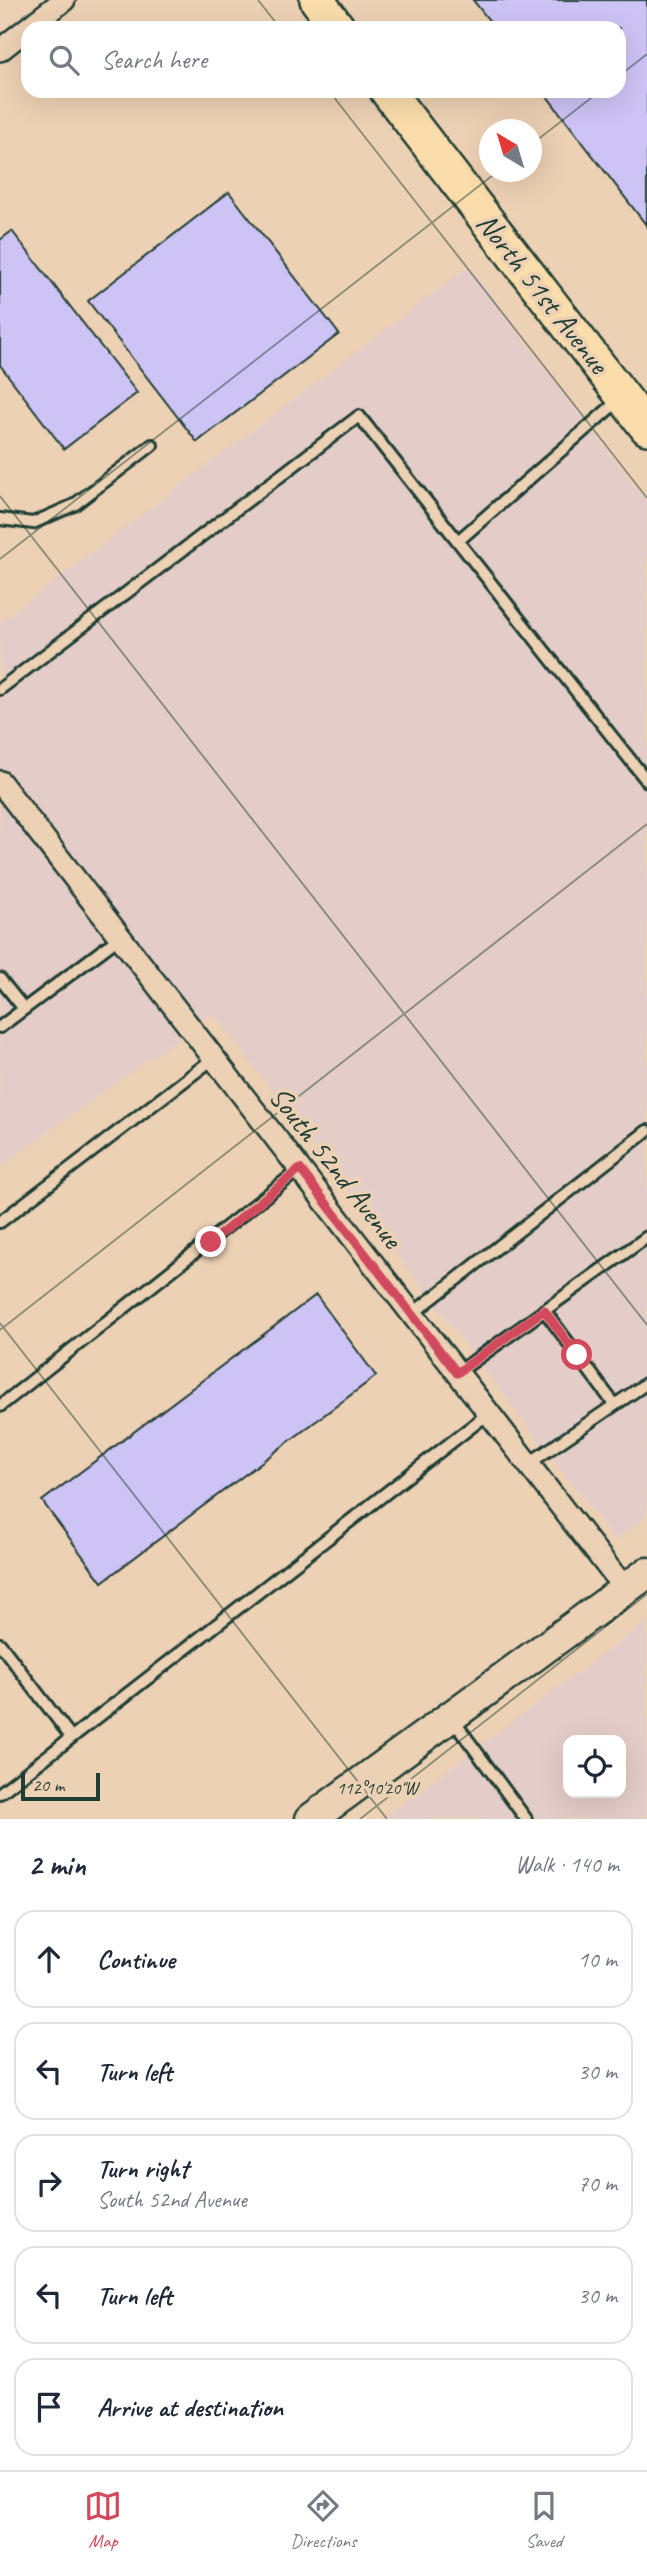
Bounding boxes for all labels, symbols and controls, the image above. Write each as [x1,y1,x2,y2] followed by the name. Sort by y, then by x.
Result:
[21,21,626,98] search box
[45,41,83,79] icon: search
[101,43,207,76] text: Search here
[479,119,542,182] north arrow
[468,205,619,383] street label: North 51st Avenue
[261,1078,413,1257] street label: South 52nd Avenue
[195,1226,226,1257] route end
[561,1339,592,1370] route start
[563,1735,626,1798] map controls
[563,1735,626,1798] button: locate
[21,1770,100,1802] scale bar
[32,1773,64,1797] text: 20 m
[336,1777,421,1799] text: 112°10'20"W
[28,1846,85,1884] text: 2 min
[515,1850,619,1879] text: Walk · 140 m
[30,1940,68,1978] icon: ahead
[97,1943,175,1976] text: Continue
[578,1945,617,1974] text: 10 m
[30,2052,68,2090] icon: left
[97,2055,172,2088] text: Turn left
[578,2057,617,2086] text: 30 m
[97,2152,188,2185] text: Turn right
[30,2164,68,2202] icon: right
[578,2169,617,2198] text: 70 m
[97,2185,247,2214] text: South 52nd Avenue
[30,2276,68,2314] icon: left
[97,2279,172,2312] text: Turn left
[578,2281,617,2310] text: 30 m
[30,2388,68,2426] icon: arrive
[97,2391,283,2424] text: Arrive at destination
[84,2487,122,2553] tab: Map
[290,2487,357,2553] tab: Directions
[525,2487,563,2553] tab: Saved

